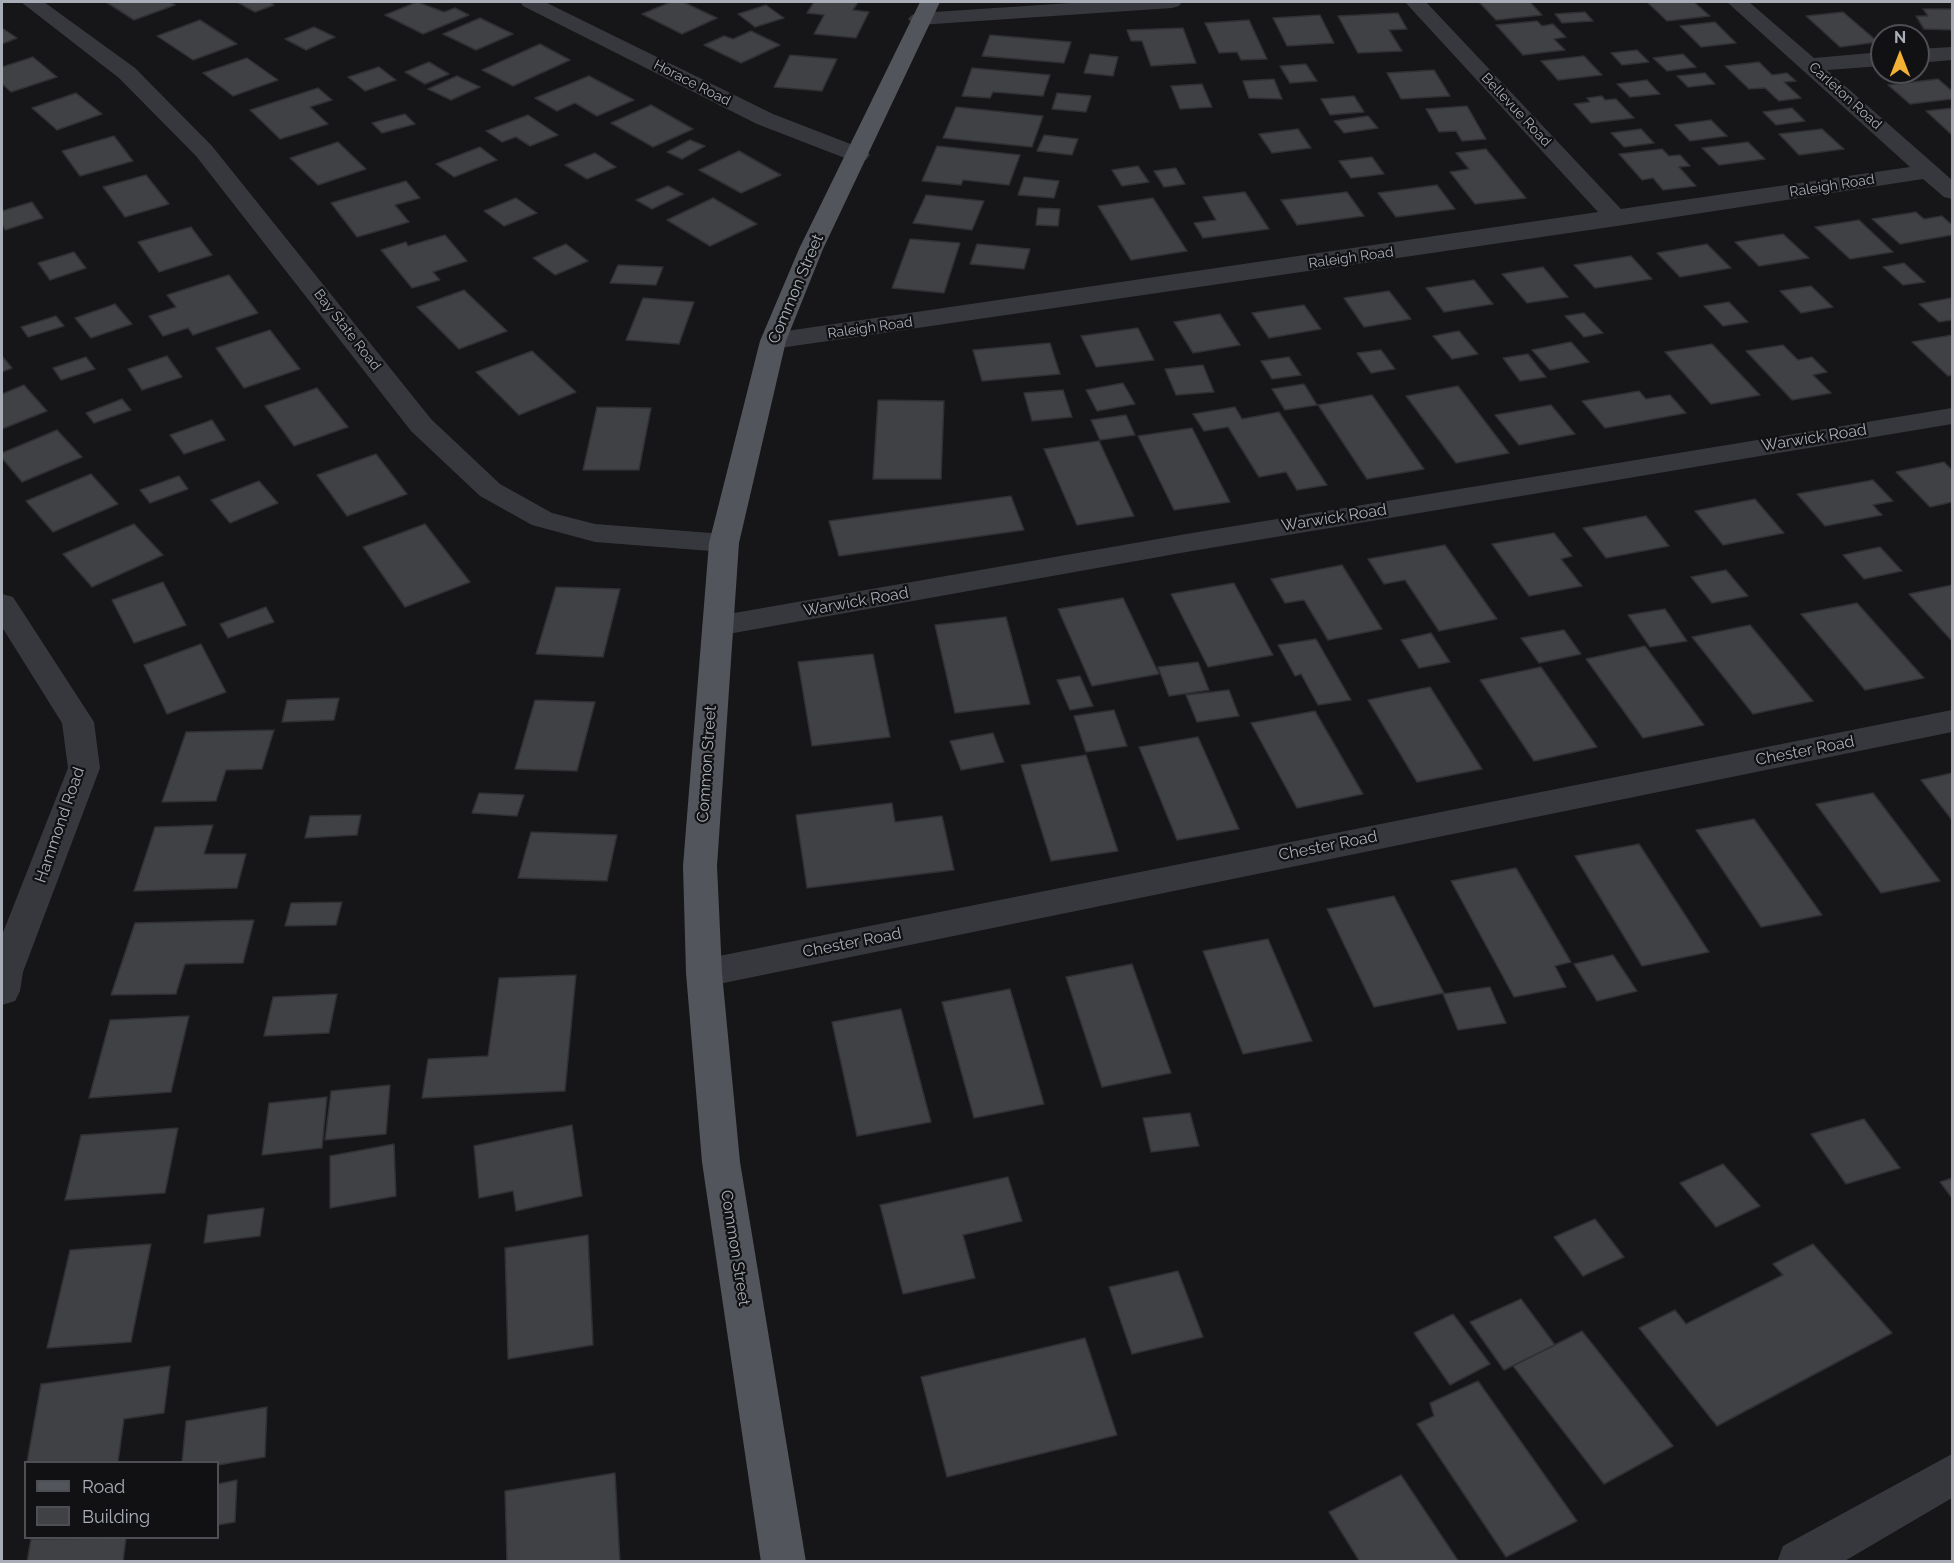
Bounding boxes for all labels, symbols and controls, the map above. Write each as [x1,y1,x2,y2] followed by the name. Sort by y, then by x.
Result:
[1870,24,1930,84] north arrow
[1894,28,1906,47] text: N
[651,56,733,110] street label: Horace Road
[1805,59,1885,133] street label: Carleton Road
[1478,70,1554,150] street label: Bellevue Road
[1788,171,1876,201] street label: Raleigh Road
[764,231,828,347] street label: Common Street
[1307,244,1395,272] street label: Raleigh Road
[310,286,384,374] street label: Bay State Road
[826,314,914,342] street label: Raleigh Road
[1760,420,1868,456] street label: Warwick Road
[1280,500,1388,536] street label: Warwick Road
[802,583,910,621] street label: Warwick Road
[693,705,721,823] street label: Common Street
[1754,732,1856,770] street label: Chester Road
[31,765,89,885] street label: Hammond Road
[1277,827,1379,865] street label: Chester Road
[801,924,903,962] street label: Chester Road
[716,1189,754,1307] street label: Common Street
[24,1461,219,1539] legend
[82,1476,125,1497] text: Road
[82,1506,150,1527] text: Building

